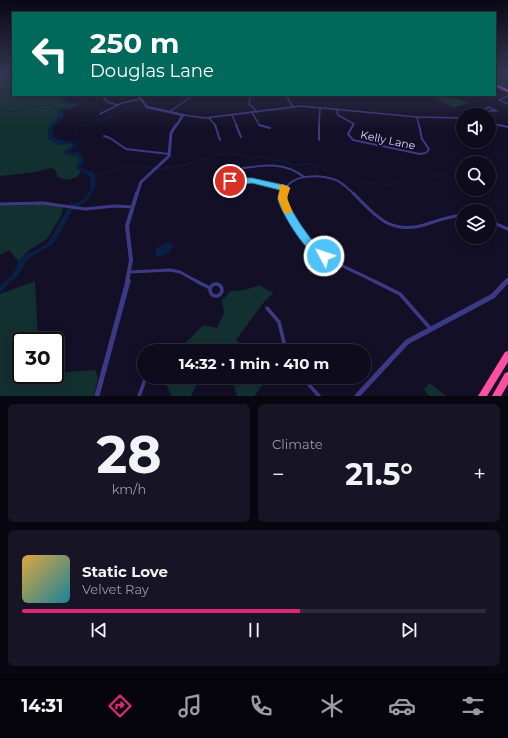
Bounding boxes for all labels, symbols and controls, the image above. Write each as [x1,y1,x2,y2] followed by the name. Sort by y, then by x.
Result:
[90,26,180,60] text: 250 m
[24,28,76,80] icon: left
[90,60,214,82] text: Douglas Lane
[456,108,496,244] map controls
[456,108,496,148] button: sound
[359,127,417,153] street label: Kelly Lane
[456,156,496,196] button: search
[213,164,247,198] pin
[219,170,241,192] icon: arrive
[456,204,496,244] button: layers
[303,235,345,277] position arrow
[12,332,64,384] speed limit sign: 30
[179,354,329,373] text: 14:32 · 1 min · 410 m
[96,423,162,486] text: 28
[272,436,323,452] text: Climate
[345,456,413,493] text: 21.5°
[272,461,285,488] text: −
[473,461,486,488] text: +
[112,481,146,497] text: km/h
[82,562,168,581] text: Static Love
[82,581,149,597] text: Velvet Ray
[88,619,110,641] icon: previous
[243,619,265,641] icon: pause
[398,619,420,641] icon: next
[106,692,134,720] icon: directions
[176,692,204,720] icon: music
[247,692,275,720] icon: phone
[318,692,346,720] icon: climate
[388,692,416,720] icon: car
[459,692,487,720] icon: filters
[21,695,63,717] text: 14:31

